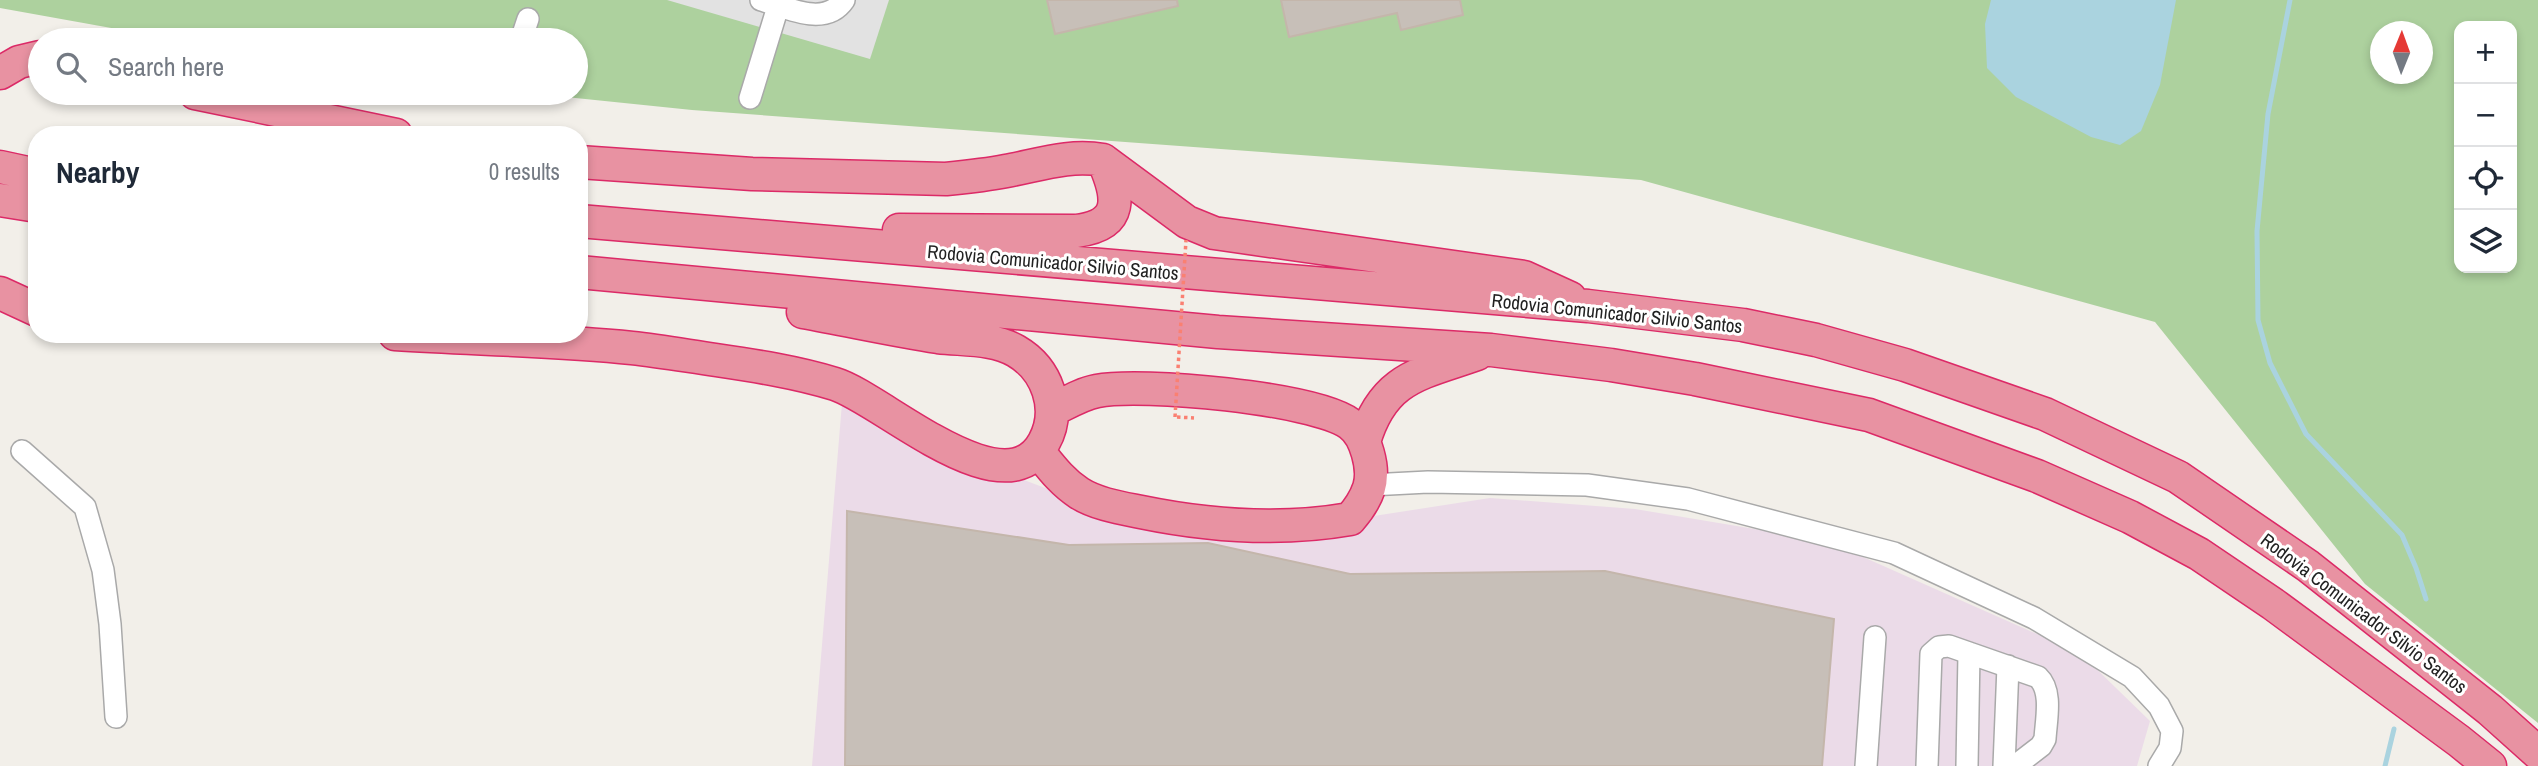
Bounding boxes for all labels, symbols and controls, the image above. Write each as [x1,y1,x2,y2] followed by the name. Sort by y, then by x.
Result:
[2370,21,2433,84] north arrow
[2454,21,2517,273] map controls
[2454,21,2517,84] button: +
[28,28,588,105] search box
[52,48,90,86] icon: search
[108,49,224,84] text: Search here
[2454,84,2517,147] button: −
[2454,147,2517,210] button: locate
[56,152,139,192] text: Nearby
[489,156,560,187] text: 0 results
[2454,210,2517,273] button: layers
[926,238,1180,286] street label: Rodovia Comunicador Silvio Santos
[1490,287,1744,339] street label: Rodovia Comunicador Silvio Santos
[2256,527,2473,699] street label: Rodovia Comunicador Silvio Santos

